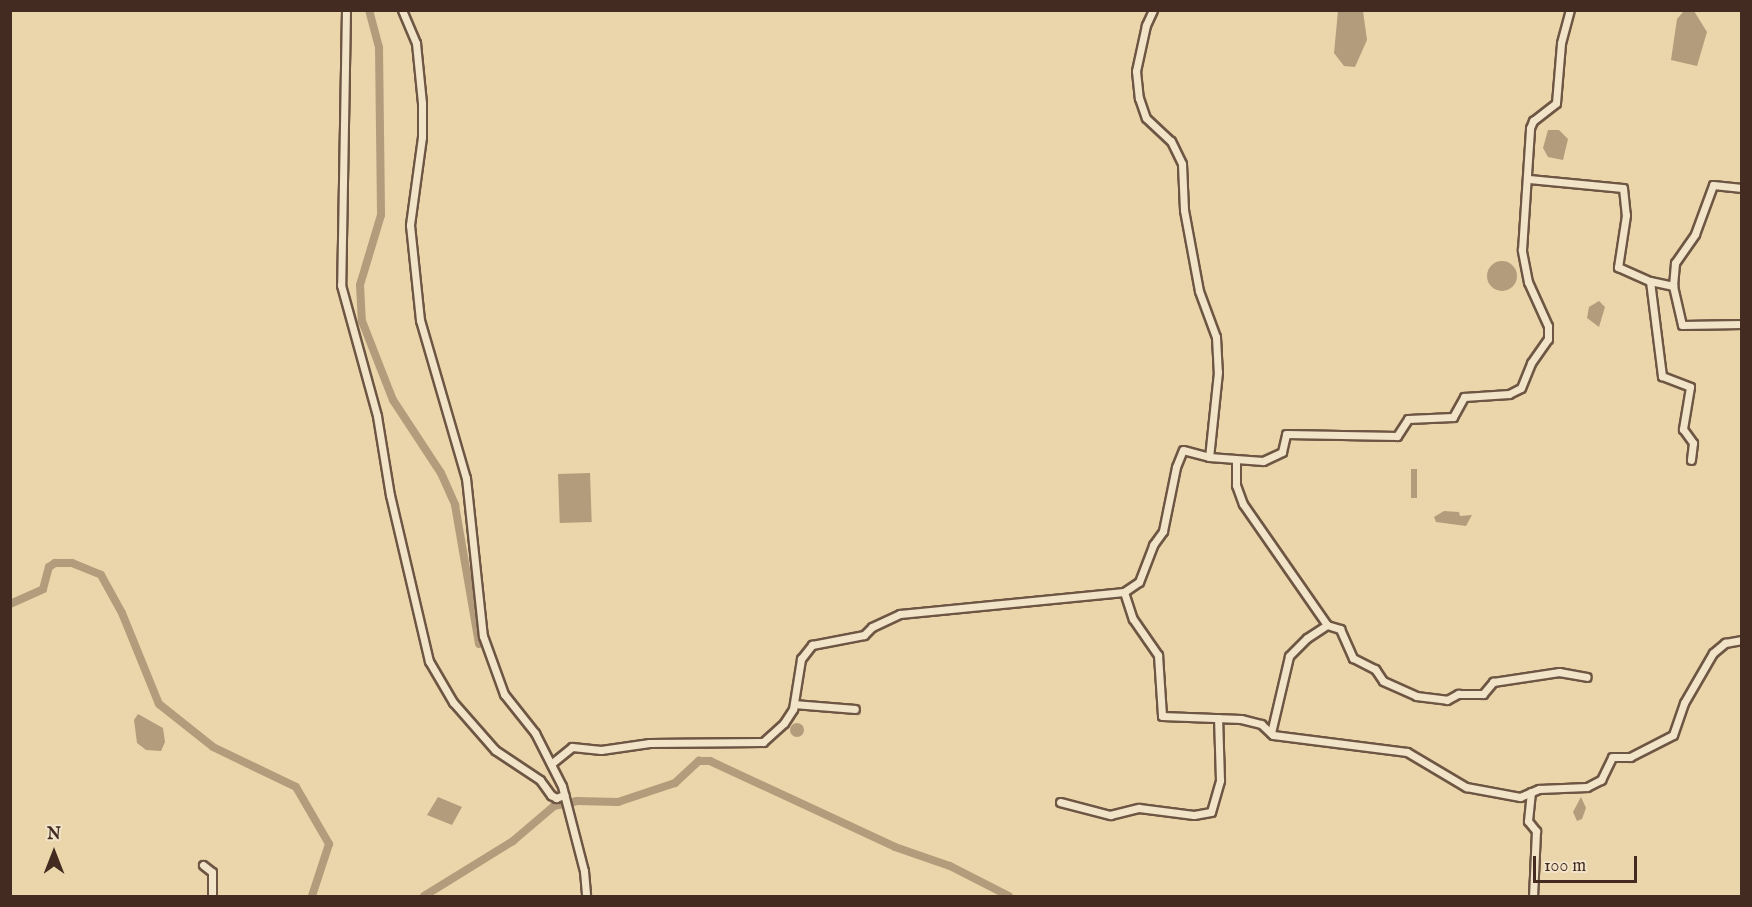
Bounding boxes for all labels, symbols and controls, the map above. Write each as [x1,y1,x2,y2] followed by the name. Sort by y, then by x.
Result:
[24,823,84,883] north arrow
[47,825,61,845] text: N
[1536,844,1640,882] scale bar
[1544,855,1586,878] text: 100 m

